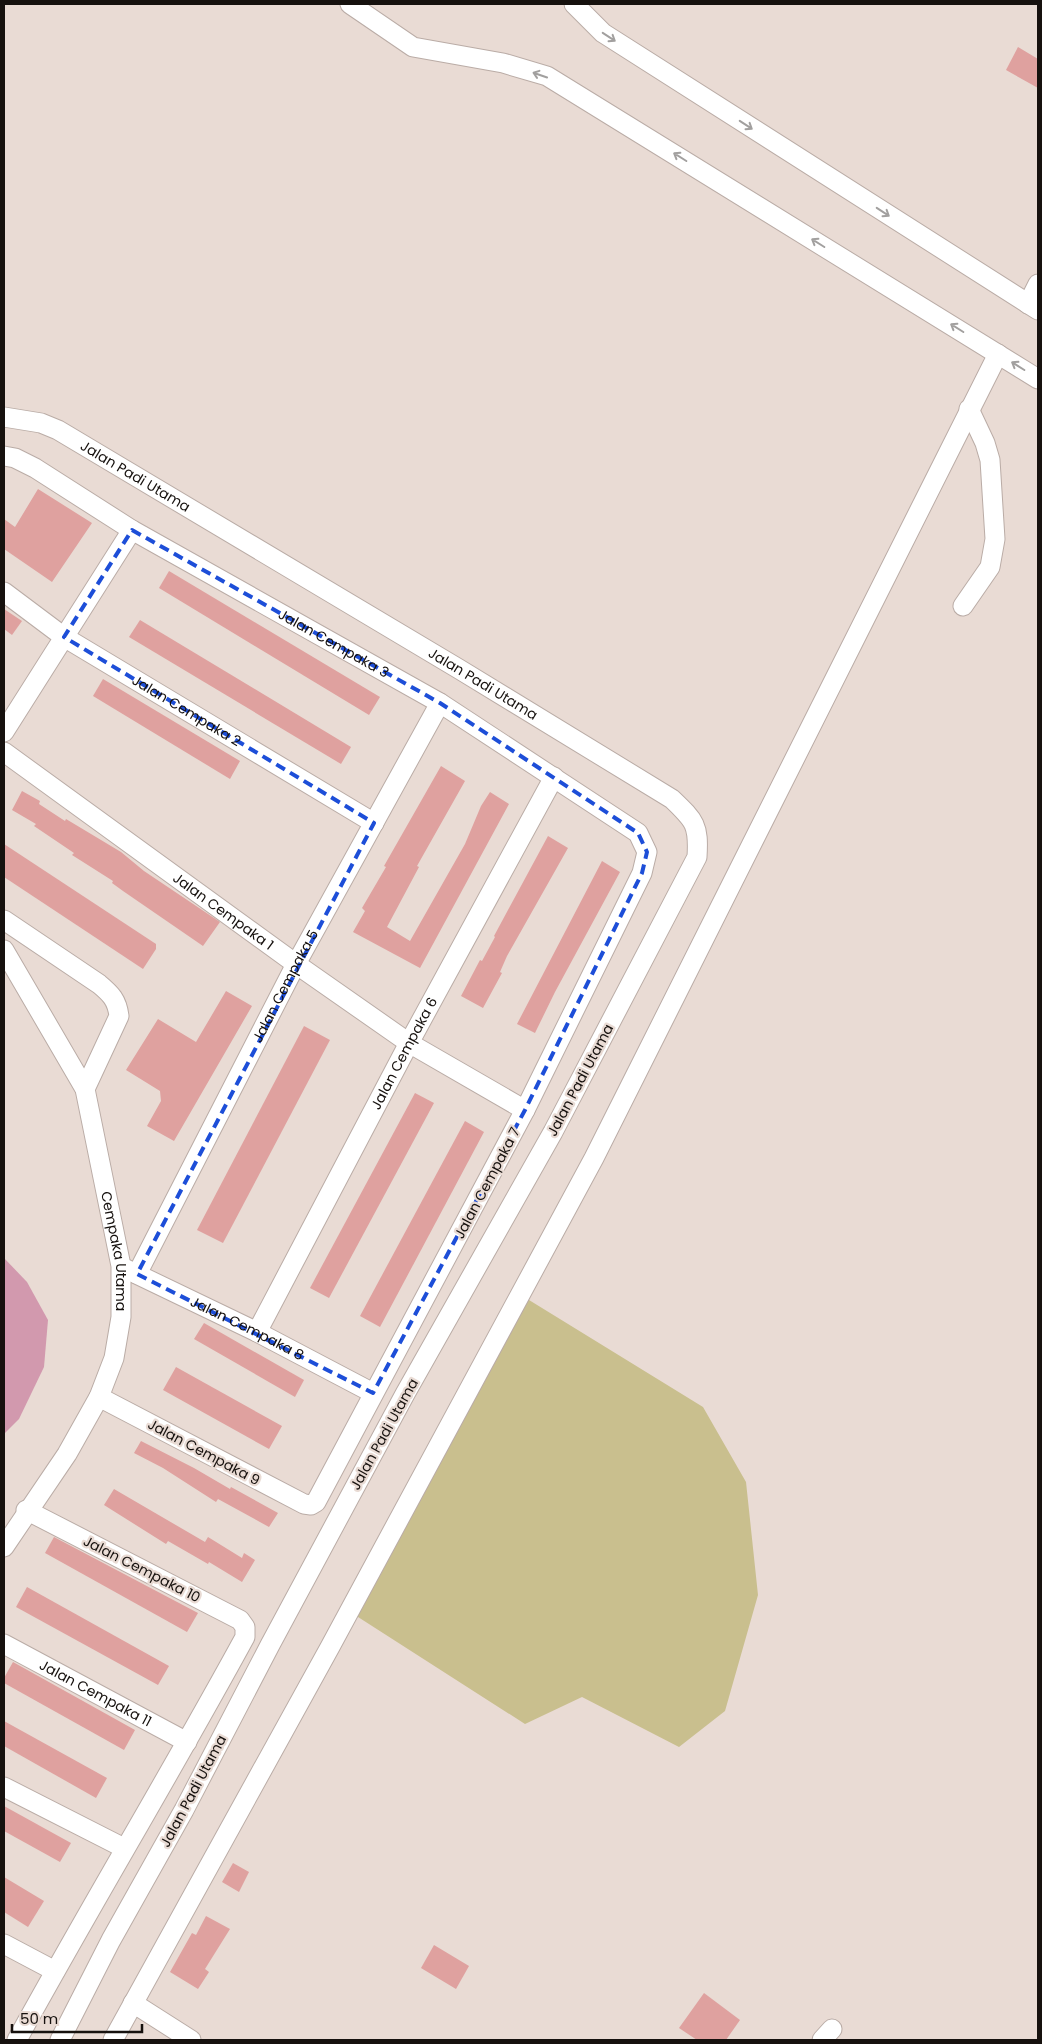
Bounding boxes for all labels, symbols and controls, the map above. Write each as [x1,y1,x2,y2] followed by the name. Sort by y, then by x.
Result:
[602,32,616,42] one-way arrow
[533,70,549,79] one-way arrow
[739,120,753,130] one-way arrow
[674,152,688,162] one-way arrow
[876,207,890,217] one-way arrow
[812,237,826,247] one-way arrow
[950,323,964,333] one-way arrow
[1012,361,1026,371] one-way arrow
[77,436,194,517] street label: Jalan Padi Utama
[275,604,393,682] street label: Jalan Cempaka 3
[425,643,542,725] street label: Jalan Padi Utama
[128,670,245,751] street label: Jalan Cempaka 2
[169,868,278,955] street label: Jalan Cempaka 1
[248,926,323,1046] street label: Jalan Cempaka 5
[366,993,442,1113] street label: Jalan Cempaka 6
[542,1020,618,1140] street label: Jalan Padi Utama
[449,1124,525,1242] street label: Jalan Cempaka 7
[96,1189,131,1311] street label: Cempaka Utama
[187,1291,308,1365] street label: Jalan Cempaka 8
[345,1375,423,1493] street label: Jalan Padi Utama
[144,1414,264,1490] street label: Jalan Cempaka 9
[80,1531,204,1607] street label: Jalan Cempaka 10
[36,1655,155,1731] street label: Jalan Cempaka 11
[155,1731,231,1851] street label: Jalan Padi Utama
[12,2002,142,2034] scale bar
[20,2008,58,2029] text: 50 m

